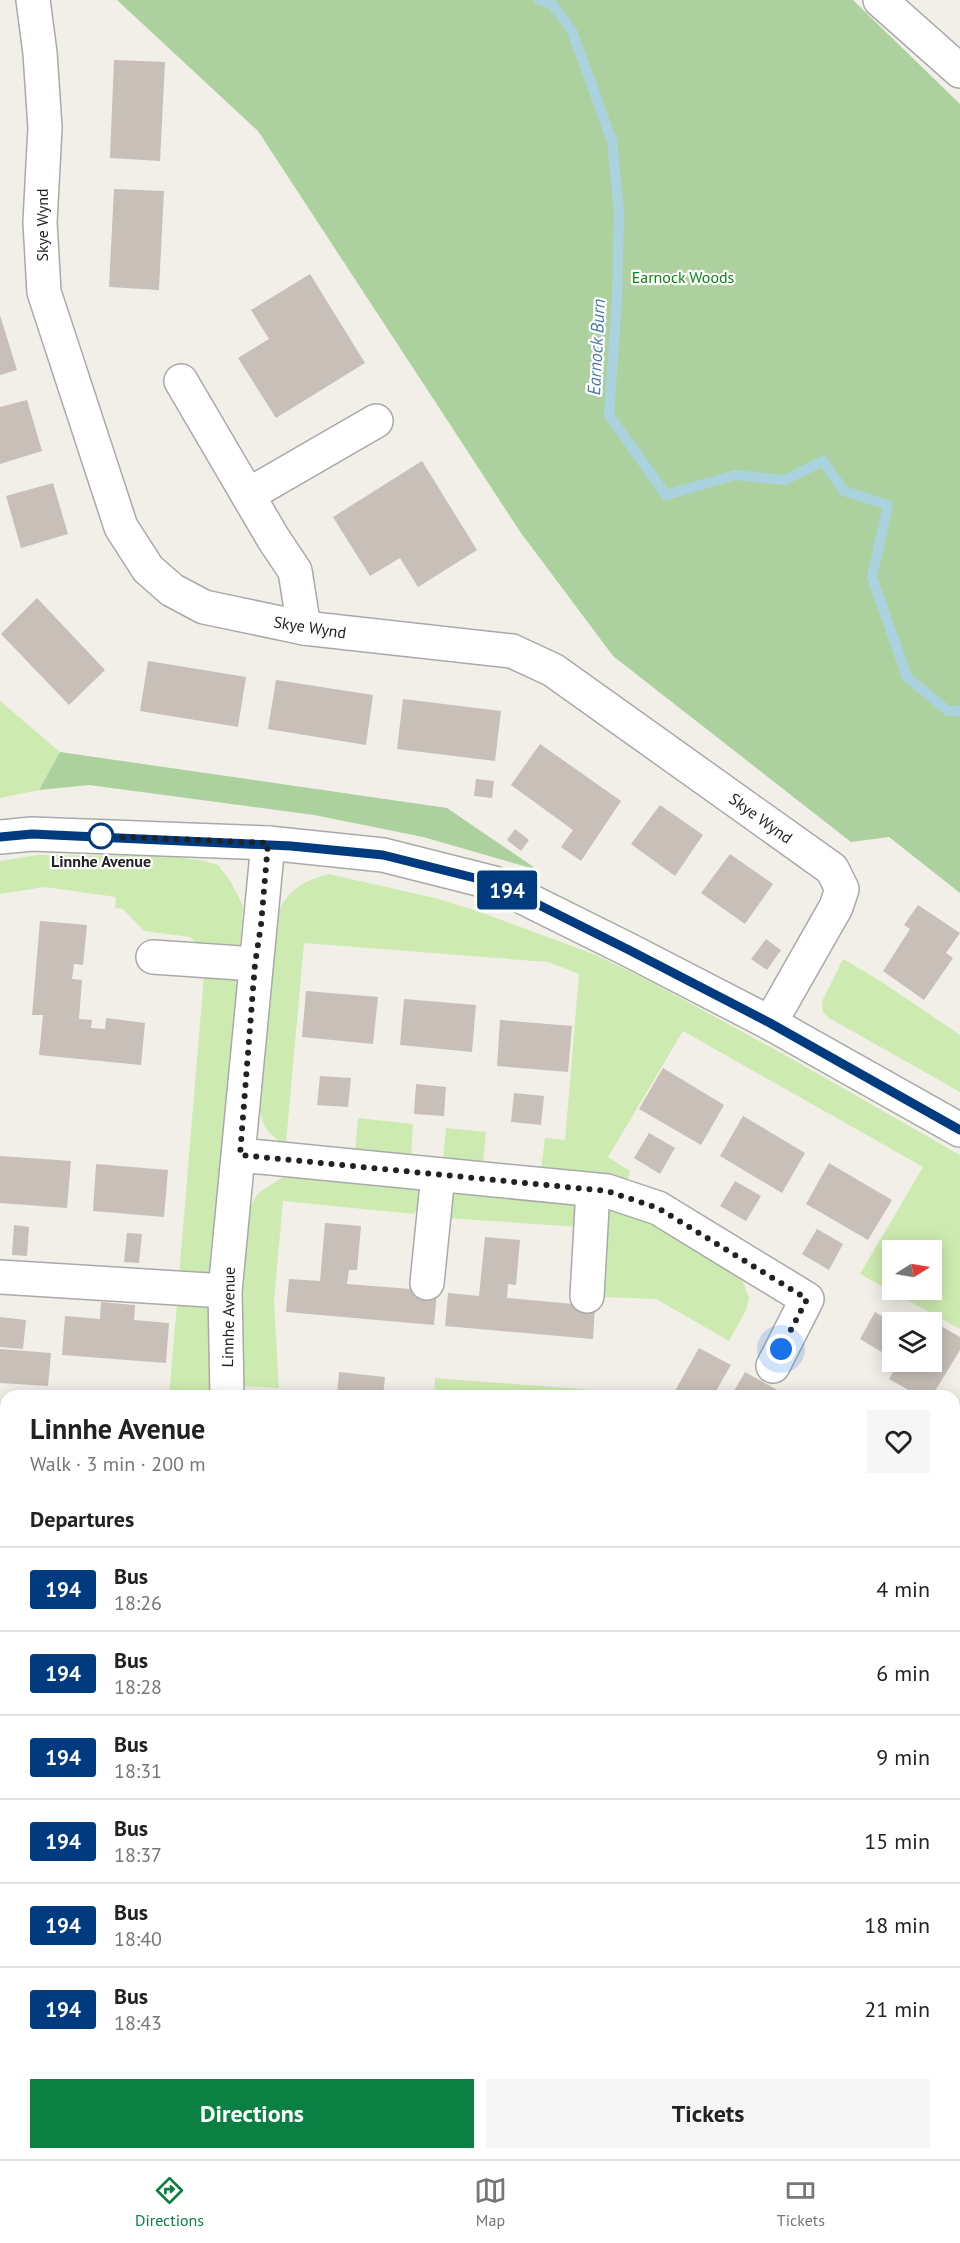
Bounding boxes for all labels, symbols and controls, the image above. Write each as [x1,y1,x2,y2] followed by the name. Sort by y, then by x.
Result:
[32,188,52,262] street label: Skye Wynd
[632,267,735,287] park label: Earnock Woods
[582,298,610,396] water label: Earnock Burn
[272,611,348,643] street label: Skye Wynd
[725,788,797,848] street label: Skye Wynd
[88,823,114,849] marker: Linnhe Avenue
[51,851,151,871] place label: Linnhe Avenue
[472,870,542,910] line badge: 194
[489,877,525,904] text: 194
[882,1240,942,1300] north arrow
[882,1240,942,1372] map controls
[217,1266,239,1368] street label: Linnhe Avenue
[882,1312,942,1372] button: layers
[766,1334,796,1364] your location
[30,1410,205,1447] text: Linnhe Avenue
[867,1410,930,1473] button: heart
[30,1451,206,1477] text: Walk · 3 min · 200 m
[30,1505,134,1533] text: Departures
[114,1562,148,1590] text: Bus
[876,1575,930,1603] text: 4 min
[45,1576,81,1603] text: 194
[114,1590,162,1616] text: 18:26
[114,1646,148,1674] text: Bus
[876,1659,930,1687] text: 6 min
[45,1660,81,1687] text: 194
[114,1674,162,1700] text: 18:28
[114,1730,148,1758] text: Bus
[876,1743,930,1771] text: 9 min
[45,1744,81,1771] text: 194
[114,1758,162,1784] text: 18:31
[114,1814,148,1842] text: Bus
[864,1827,930,1855] text: 15 min
[45,1828,81,1855] text: 194
[114,1842,162,1868] text: 18:37
[114,1898,148,1926] text: Bus
[864,1911,930,1939] text: 18 min
[45,1912,81,1939] text: 194
[114,1926,162,1952] text: 18:40
[114,1982,148,2010] text: Bus
[864,1995,930,2023] text: 21 min
[45,1996,81,2023] text: 194
[114,2010,162,2036] text: 18:43
[30,2079,474,2148] button: Directions
[486,2079,930,2148] button: Tickets
[135,2174,204,2230] tab: Directions
[474,2174,507,2230] tab: Map
[777,2174,825,2230] tab: Tickets

